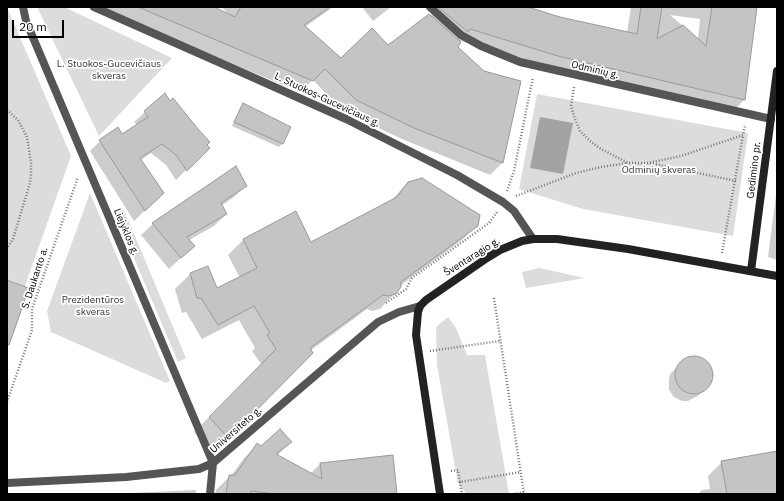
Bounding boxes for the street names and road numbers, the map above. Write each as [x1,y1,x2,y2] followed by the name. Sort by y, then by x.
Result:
[570,59,620,81] street label: Odminių g.
[272,70,382,130] street label: L. Stuokos-Gucevičiaus g.
[745,141,763,199] street label: Gedimino pr.
[111,207,141,257] street label: Liejyklos g.
[442,235,502,279] street label: Šventaragio g.
[19,245,51,311] street label: S. Daukanto a.
[208,404,264,456] street label: Universiteto g.

